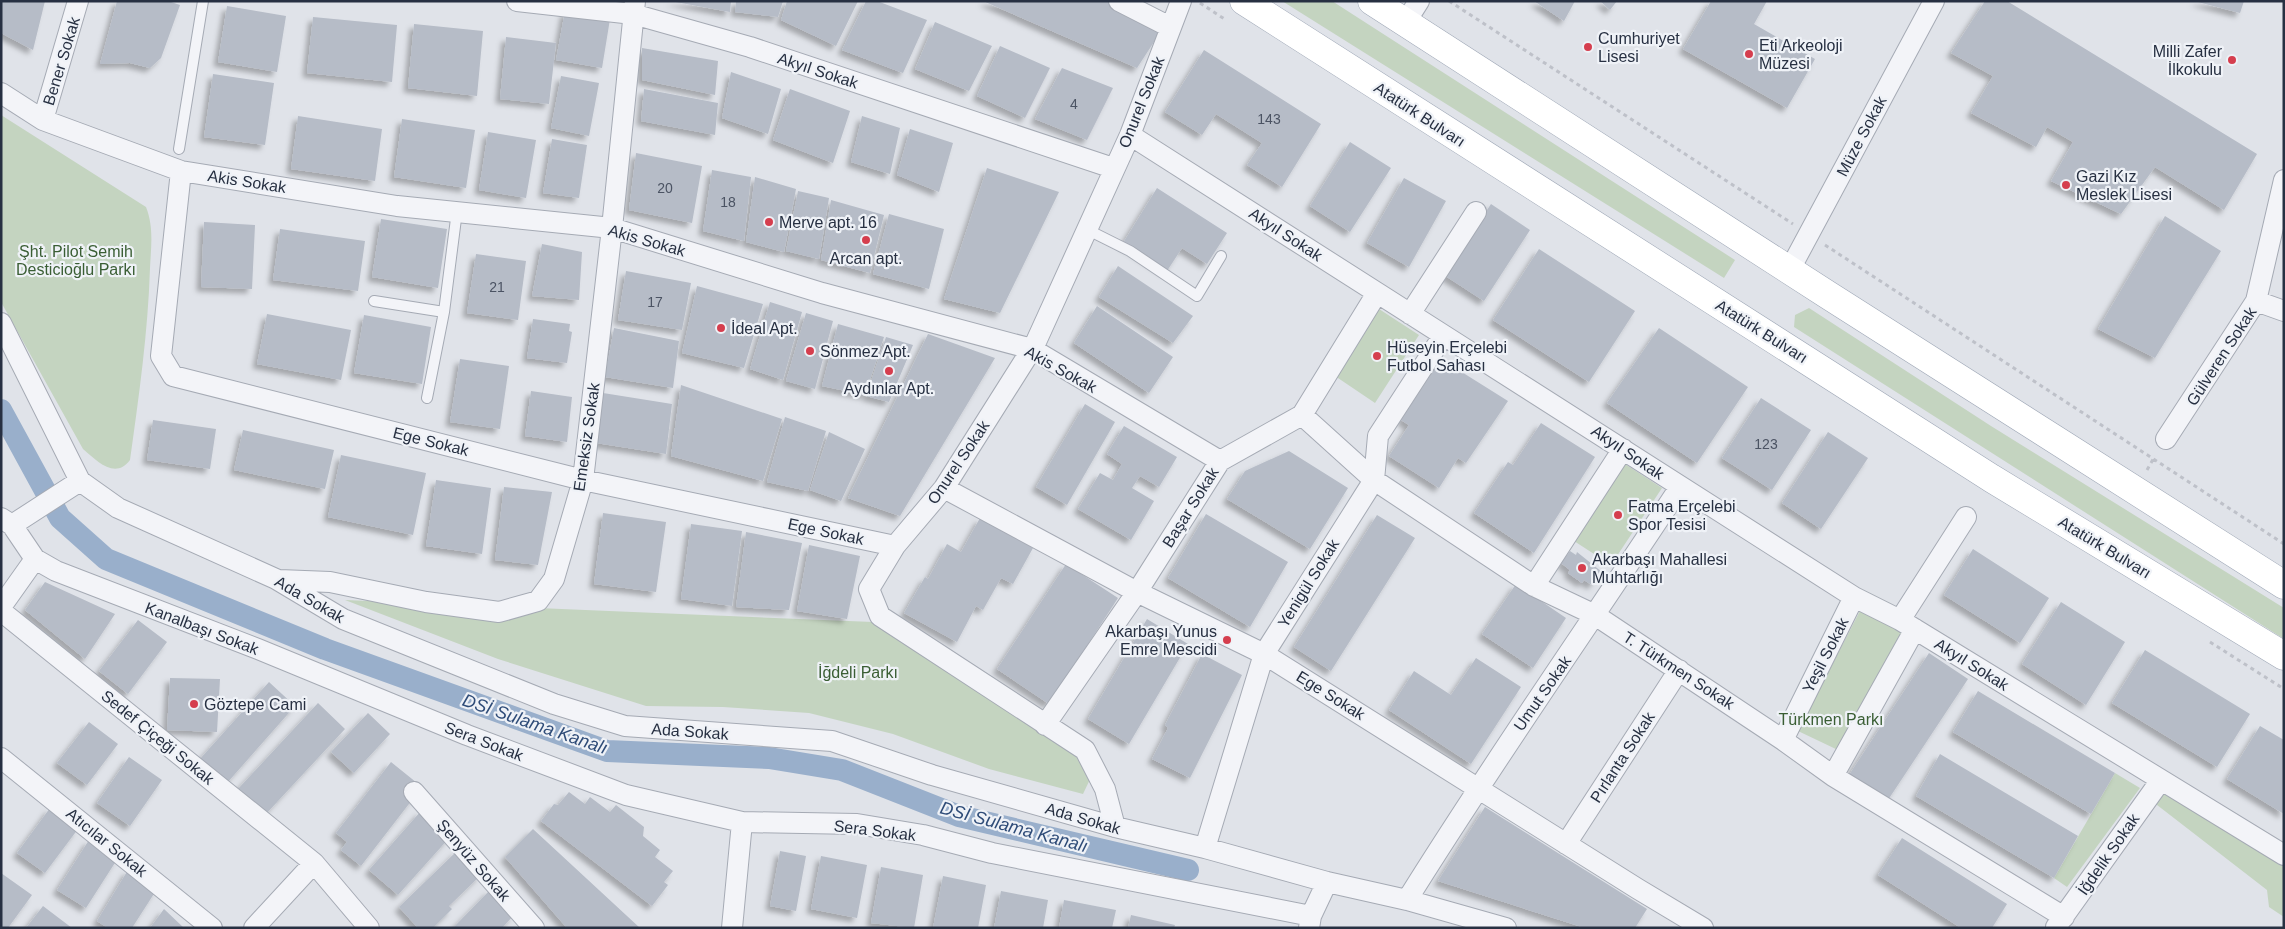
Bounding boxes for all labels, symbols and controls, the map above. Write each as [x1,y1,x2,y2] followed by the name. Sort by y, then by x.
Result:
[40,14,83,107] street label: Bener Sokak
[1598,30,1680,65] place label: Cumhuriyet Lisesi
[1759,37,1843,72] place label: Eti Arkeoloji Müzesi
[1582,41,1594,53] marker: Cumhuriyet Lisesi
[2153,43,2223,78] place label: Milli Zafer İlkokulu
[1743,48,1755,60] marker: Eti Arkeoloji Müzesi
[775,49,861,92] street label: Akyıl Sokak
[1115,53,1168,150] street label: Onurel Sokak
[2226,54,2238,66] marker: Milli Zafer İlkokulu
[1371,79,1468,150] street label: Atatürk Bulvarı
[1833,92,1890,179] street label: Müze Sokak
[1070,96,1078,112] house number: 4
[1257,111,1281,127] house number: 143
[207,167,288,196] street label: Akis Sokak
[2076,168,2172,203] place label: Gazi Kız Meslek Lisesi
[2060,179,2072,191] marker: Gazi Kız Meslek Lisesi
[657,180,673,196] house number: 20
[720,194,736,210] house number: 18
[1246,205,1326,265] street label: Akyıl Sokak
[779,214,877,231] place label: Merve apt. 16
[763,216,775,228] marker: Merve apt. 16
[606,221,688,260] street label: Akis Sokak
[860,234,872,246] marker: Arcan apt.
[16,243,136,278] park label: Şht. Pilot Semih Desticioğlu Parkı
[830,250,902,267] place label: Arcan apt.
[489,279,505,295] house number: 21
[647,294,663,310] house number: 17
[1713,296,1811,366] street label: Atatürk Bulvarı
[2183,303,2260,409] street label: Gülveren Sokak
[731,319,798,337] place label: İdeal Apt.
[715,322,727,334] marker: İdeal Apt.
[1387,339,1507,374] place label: Hüseyin Erçelebi Futbol Sahası
[820,343,911,360] place label: Sönmez Apt.
[1022,343,1100,397] street label: Akis Sokak
[804,345,816,357] marker: Sönmez Apt.
[1371,350,1383,362] marker: Hüseyin Erçelebi Futbol Sahası
[883,365,895,377] marker: Aydınlar Apt.
[844,380,934,397] place label: Aydınlar Apt.
[570,381,603,492] street label: Emeksiz Sokak
[924,417,993,507] street label: Onurel Sokak
[1588,422,1668,483] street label: Akyıl Sokak
[391,424,471,459] street label: Ege Sokak
[1754,436,1778,452] house number: 123
[1159,463,1222,550] street label: Başar Sokak
[1628,498,1736,533] place label: Fatma Erçelebi Spor Tesisi
[1612,509,1624,521] marker: Fatma Erçelebi Spor Tesisi
[2055,513,2154,582] street label: Atatürk Bulvarı
[786,515,866,548] street label: Ege Sokak
[1275,535,1343,631] street label: Yenigül Sokak
[1592,551,1727,586] place label: Akarbaşı Mahallesi Muhtarlığı
[1576,562,1588,574] marker: Akarbaşı Mahallesi Muhtarlığı
[272,573,348,627] street label: Ada Sokak
[143,599,262,658] street label: Kanalbaşı Sokak
[1799,614,1852,696] street label: Yeşil Sokak
[1105,623,1217,658] place label: Akarbaşı Yunus Emre Mescidi
[1620,628,1738,713] street label: T. Türkmen Sokak
[1221,634,1233,646] marker: Akarbaşı Yunus Emre Mescidi
[1932,635,2013,694] street label: Akyıl Sokak
[1510,652,1575,734] street label: Umut Sokak
[818,663,898,681] park label: İğdeli Parkı
[1293,668,1369,724] street label: Ege Sokak
[98,687,218,789] street label: Sedef Çiçeği Sokak
[460,690,610,758] water label: DSİ Sulama Kanalı
[204,696,306,713] place label: Göztepe Cami
[188,698,200,710] marker: Göztepe Cami
[1587,708,1658,806] street label: Pırlanta Sokak
[1779,711,1883,728] park label: Türkmen Parkı
[442,719,526,765] street label: Sera Sokak
[651,720,730,743] street label: Ada Sokak
[938,798,1090,856] water label: DSİ Sulama Kanalı
[1043,800,1123,838] street label: Ada Sokak
[63,805,151,881] street label: Atıcılar Sokak
[2073,809,2143,898] street label: İğdelik Sokak
[434,816,514,905] street label: Şenyüz Sokak
[833,817,918,844] street label: Sera Sokak

